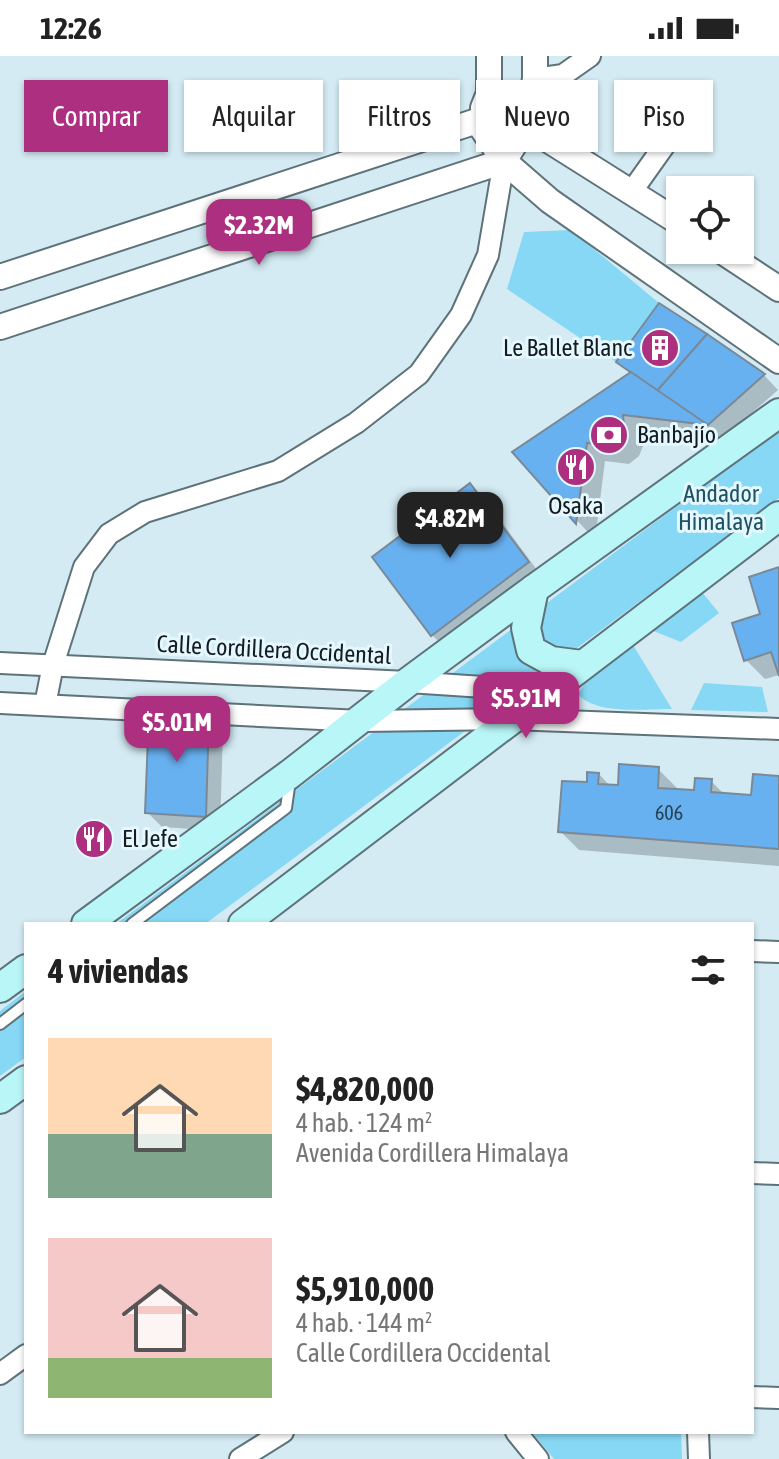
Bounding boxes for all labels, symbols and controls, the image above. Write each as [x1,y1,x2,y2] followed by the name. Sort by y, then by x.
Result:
[40,11,102,45] text: 12:26
[24,80,168,152] chip: Comprar
[184,80,323,152] chip: Alquilar
[339,80,460,152] chip: Filtros
[476,80,598,152] chip: Nuevo
[614,80,713,152] chip: Piso
[666,176,754,264] map controls
[666,176,754,264] button: locate
[194,199,324,267] pin: $2.32M
[224,210,294,240] text: $2.32M
[639,327,681,369] building icon: Le Ballet Blanc
[503,334,632,361] place label: Le Ballet Blanc
[588,414,630,456] bank icon: Banbajío
[637,421,716,448] place label: Banbajío
[555,446,597,488] restaurant icon: Osaka
[678,480,764,535] park label: Andador Himalaya
[385,492,515,560] pin: $4.82M
[548,492,604,519] place label: Osaka
[415,503,485,533] text: $4.82M
[156,630,393,669] street label: Calle Cordillera Occidental
[461,672,591,740] pin: $5.91M
[491,683,561,713] text: $5.91M
[112,696,242,764] pin: $5.01M
[142,707,212,737] text: $5.01M
[655,801,683,824] house number: 606
[73,818,115,860] restaurant icon: El Jefe
[122,825,178,852] place label: El Jefe
[686,948,730,992] icon: filters
[48,951,188,990] text: 4 viviendas
[296,1069,434,1108] text: $4,820,000
[112,1070,208,1166] icon: home
[296,1108,432,1138] text: 4 hab. · 124 m²
[296,1138,569,1168] text: Avenida Cordillera Himalaya
[296,1269,434,1308] text: $5,910,000
[112,1270,208,1366] icon: home
[296,1308,432,1338] text: 4 hab. · 144 m²
[296,1338,550,1368] text: Calle Cordillera Occidental

